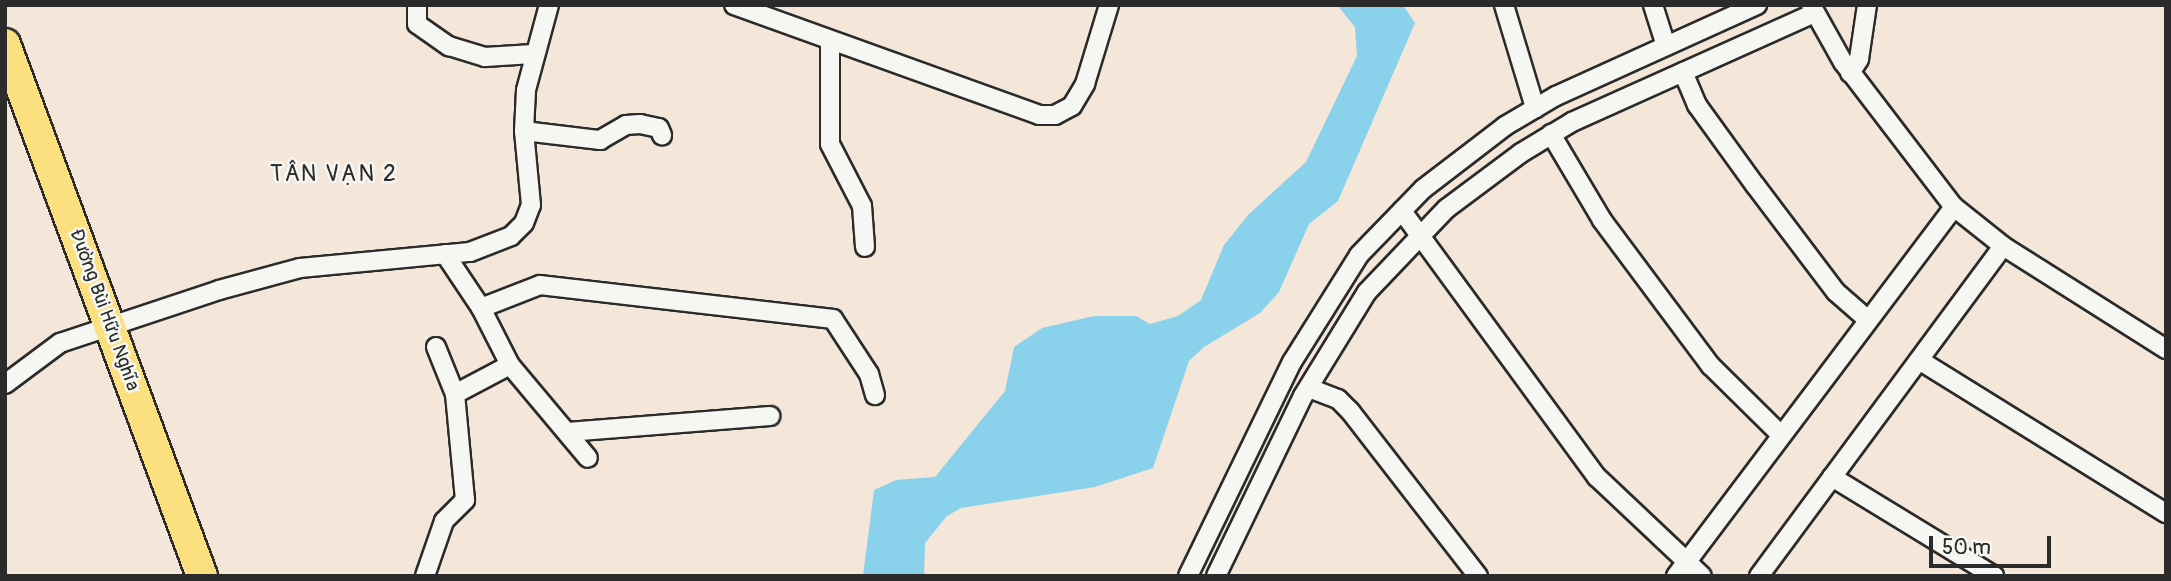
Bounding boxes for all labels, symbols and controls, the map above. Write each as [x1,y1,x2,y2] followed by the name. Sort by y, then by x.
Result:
[271,160,397,188] district label: TÂN VẠN 2
[64,226,144,394] street label: Đường Bùi Hữu Nghĩa
[1933,522,2056,566] scale bar
[1942,534,1991,561] text: 50 m

